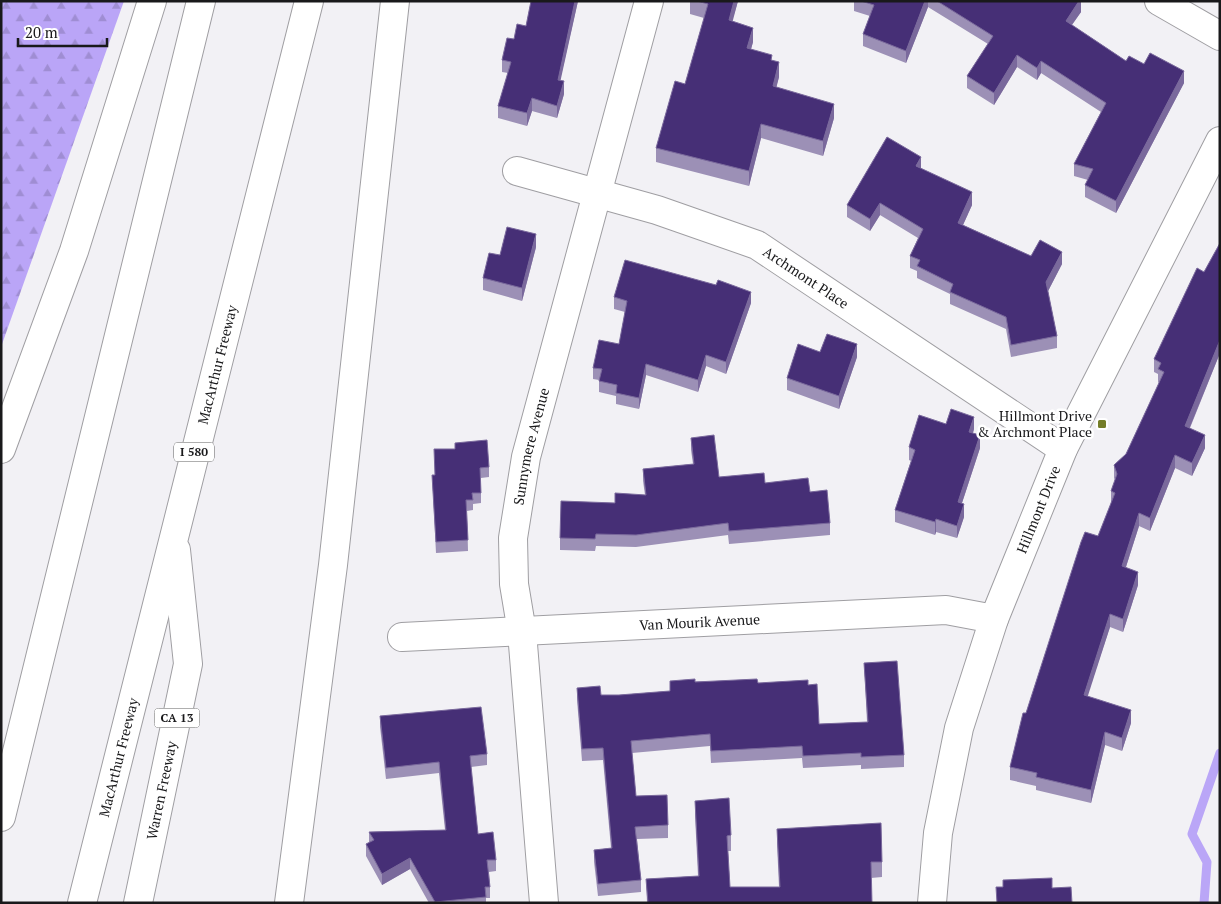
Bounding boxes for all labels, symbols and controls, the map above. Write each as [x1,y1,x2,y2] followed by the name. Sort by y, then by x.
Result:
[18,15,106,47] scale bar
[25,22,58,42] text: 20 m
[759,242,853,313] street label: Archmont Place
[193,302,241,426] street label: MacArthur Freeway
[508,386,553,506] street label: Sunnymere Avenue
[977,406,1092,441] place label: Hillmont Drive & Archmont Place
[1096,418,1108,430] marker: Hillmont Drive & Archmont Place
[174,442,214,462] road number: I 580
[1012,463,1064,556] street label: Hillmont Drive
[639,609,761,634] street label: Van Mourik Avenue
[94,695,142,819] street label: MacArthur Freeway
[154,708,200,728] road number: CA 13
[141,738,181,841] street label: Warren Freeway

